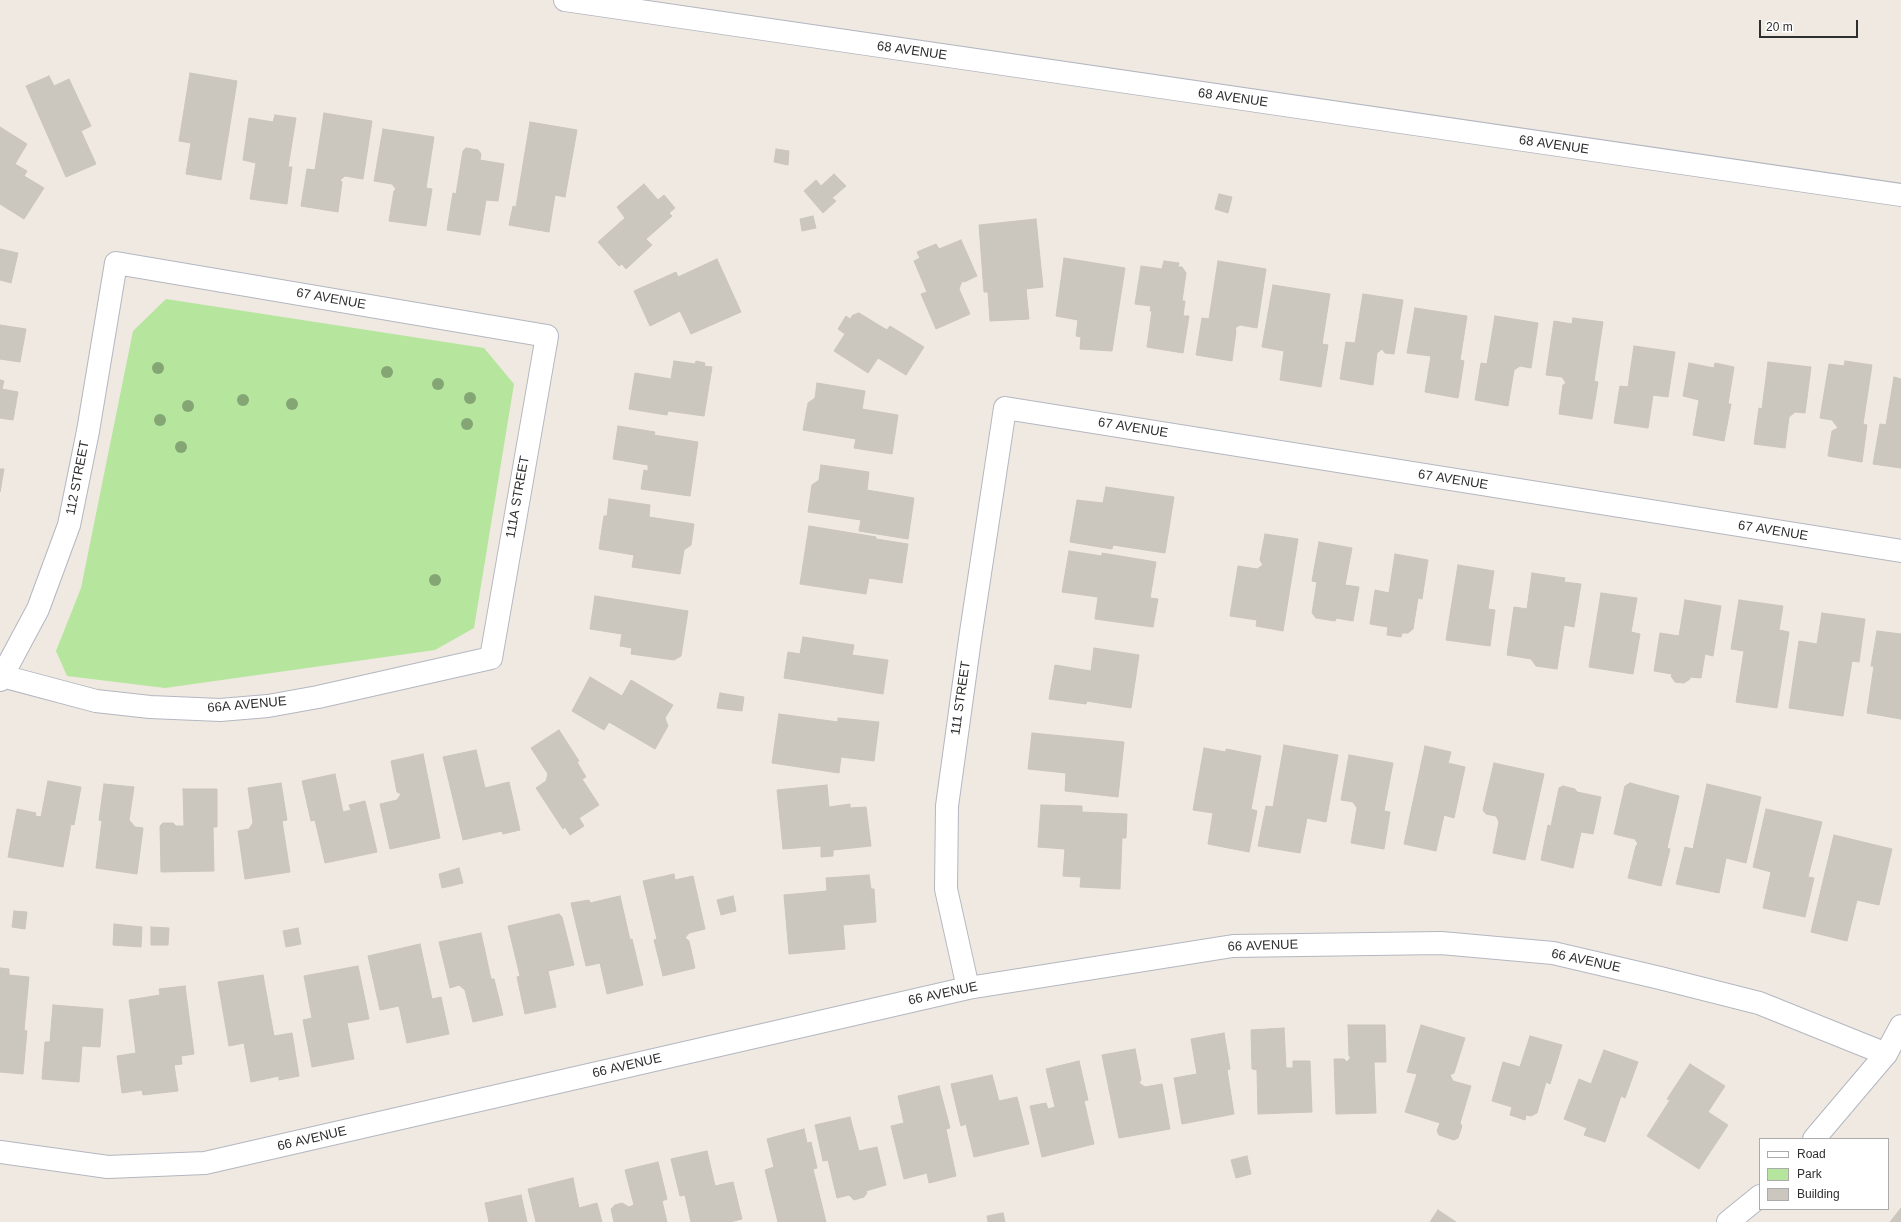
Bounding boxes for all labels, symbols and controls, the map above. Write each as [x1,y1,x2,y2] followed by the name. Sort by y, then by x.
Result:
[1761,12,1860,38] scale bar
[1766,20,1793,34] text: 20 m
[876,38,948,64] street label: 68 AVENUE
[1197,85,1269,111] street label: 68 AVENUE
[1518,132,1590,158] street label: 68 AVENUE
[295,285,367,313] street label: 67 AVENUE
[1097,415,1169,441] street label: 67 AVENUE
[63,439,93,517] street label: 112 STREET
[503,455,533,539] street label: 111A STREET
[1417,467,1489,493] street label: 67 AVENUE
[1737,518,1809,544] street label: 67 AVENUE
[948,660,974,736] street label: 111 STREET
[207,694,287,716] street label: 66A AVENUE
[1227,937,1299,955] street label: 66 AVENUE
[1550,946,1622,976] street label: 66 AVENUE
[907,979,979,1009] street label: 66 AVENUE
[591,1050,663,1082] street label: 66 AVENUE
[276,1123,348,1155] street label: 66 AVENUE
[1759,1138,1889,1210] legend
[1797,1147,1826,1161] text: Road
[1797,1167,1822,1181] text: Park
[1797,1187,1840,1201] text: Building

